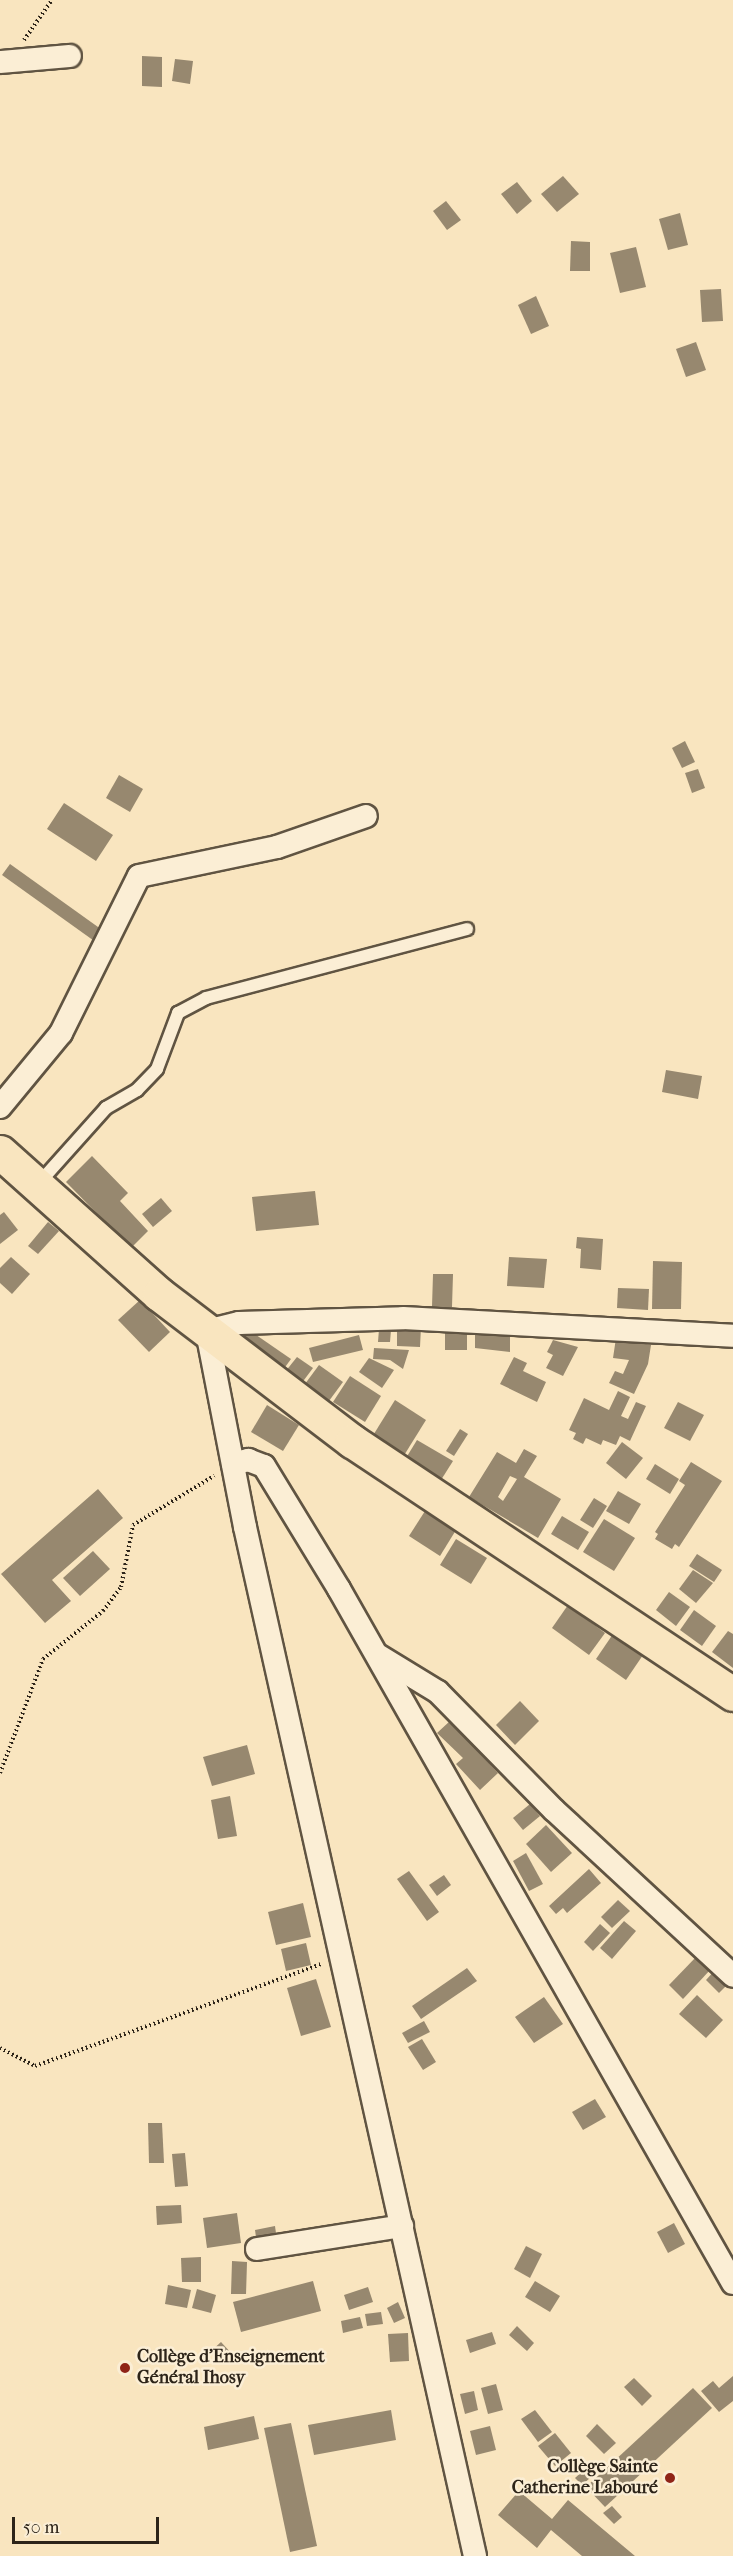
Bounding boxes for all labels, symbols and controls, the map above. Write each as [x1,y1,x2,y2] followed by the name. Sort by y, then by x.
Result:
[137,2347,325,2390] place label: Collège d'Enseignement Général Ihosy
[118,2361,132,2375] marker: Collège d'Enseignement Général Ihosy
[512,2457,658,2500] place label: Collège Sainte Catherine Labouré
[663,2471,677,2485] marker: Collège Sainte Catherine Labouré
[15,2505,162,2543] scale bar
[23,2517,59,2538] text: 50 m

